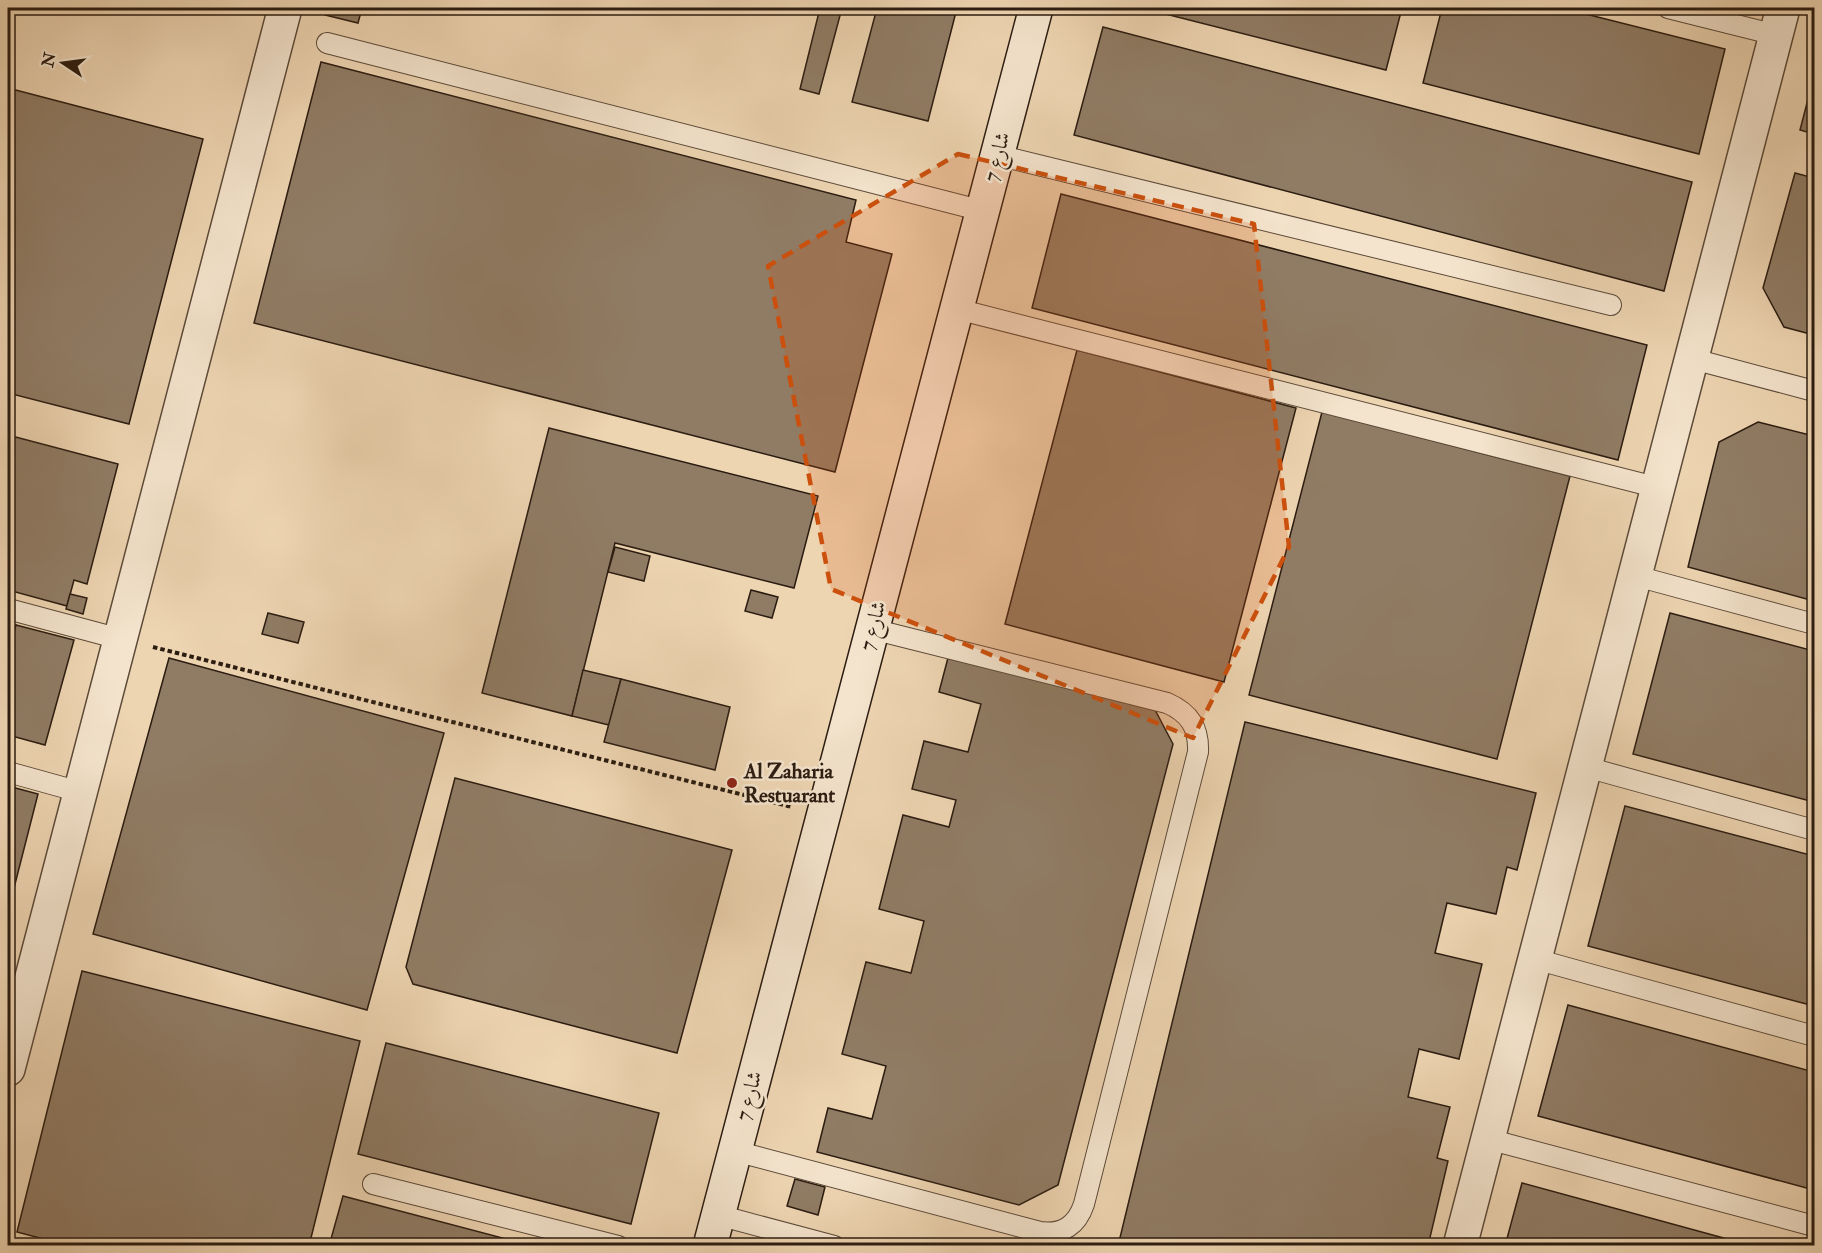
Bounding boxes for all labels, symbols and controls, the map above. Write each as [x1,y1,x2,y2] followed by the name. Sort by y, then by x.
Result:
[33,33,93,93] north arrow
[38,50,61,70] text: N
[977,129,1020,186] street label: شارع 7
[853,598,896,655] street label: شارع 7
[743,758,835,809] place label: Al Zaharia Restuarant
[725,776,739,790] marker: Al Zaharia Restuarant
[729,1068,772,1125] street label: شارع 7

